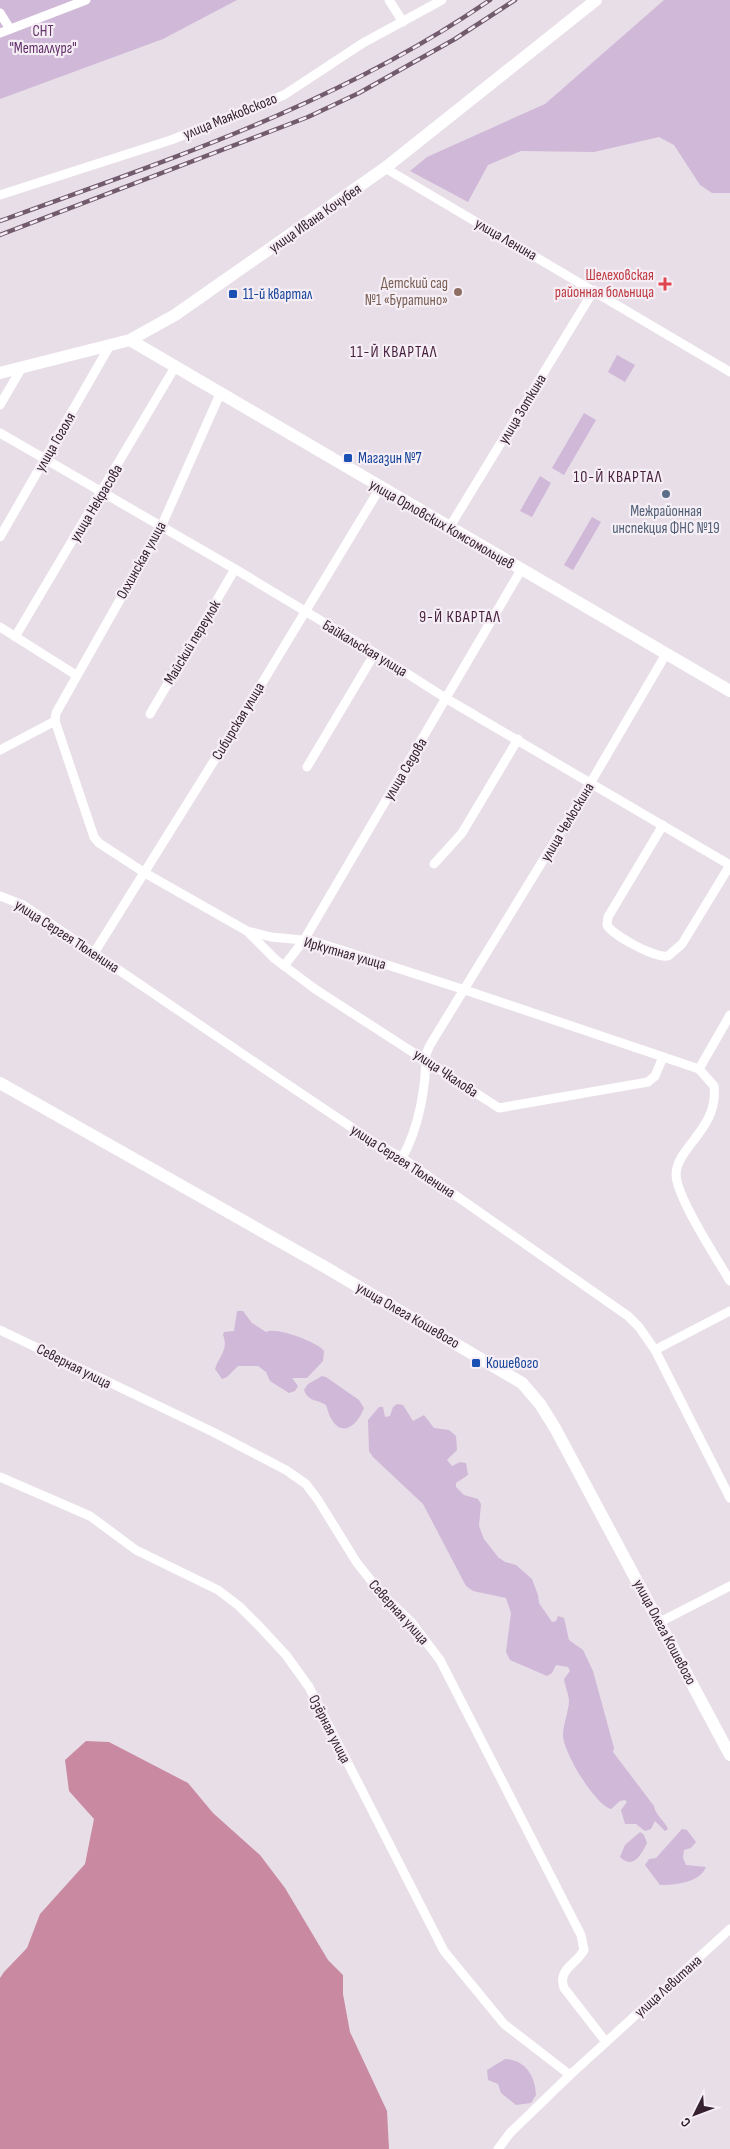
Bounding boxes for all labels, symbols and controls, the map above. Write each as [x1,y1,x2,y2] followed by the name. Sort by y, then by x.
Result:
[9,22,77,58] park label: СНТ "Металлург"
[180,89,280,144] street label: улица Маяковского
[265,179,365,257] street label: улица Ивана Кочубея
[471,214,540,265] street label: улица Ленина
[555,266,654,302] place label: Шелеховская районная больница
[365,274,448,310] place label: Детский сад №1 «Буратино»
[658,277,672,291] marker: Шелеховская районная больница
[243,285,313,304] place label: 11-й квартал
[452,286,464,298] marker: Детский сад №1 «Буратино»
[227,288,239,300] marker: 11-й квартал
[350,343,438,362] district label: 11-Й КВАРТАЛ
[494,371,551,448] street label: улица Зоткина
[31,409,80,475] street label: улица Гоголя
[358,449,422,468] place label: Магазин №7
[342,452,354,464] marker: Магазин №7
[66,461,127,545] street label: улица Некрасова
[574,468,662,487] district label: 10-Й КВАРТАЛ
[366,475,518,574] street label: улица Орловских Комсомольцев
[660,488,672,500] marker: Межрайонная инспекция ФНС №19
[612,502,720,538] place label: Межрайонная инспекция ФНС №19
[112,518,171,602] street label: Олхинская улица
[160,596,225,688] street label: Майский переулок
[419,608,501,627] district label: 9-Й КВАРТАЛ
[319,616,411,681] street label: Байкальская улица
[208,679,269,763] street label: Сибирская улица
[379,734,432,804] street label: улица Седова
[536,779,599,865] street label: улица Челюскина
[11,895,123,978] street label: улица Сергея Тюленина
[302,933,388,974] street label: Иркутная улица
[410,1045,482,1102] street label: улица Чкалова
[347,1120,459,1203] street label: улица Сергея Тюленина
[352,1278,463,1353] street label: улица Олега Кошевого
[33,1340,114,1393] street label: Северная улица
[486,1354,539,1373] place label: Кошевого
[470,1357,482,1369] marker: Кошевого
[364,1576,433,1649] street label: Северная улица
[629,1576,700,1688] street label: улица Олега Кошевого
[304,1692,355,1767] street label: Озёрная улица
[631,1951,706,2022] street label: улица Левитана
[670,2089,720,2139] north arrow
[677,2114,694,2131] text: С

